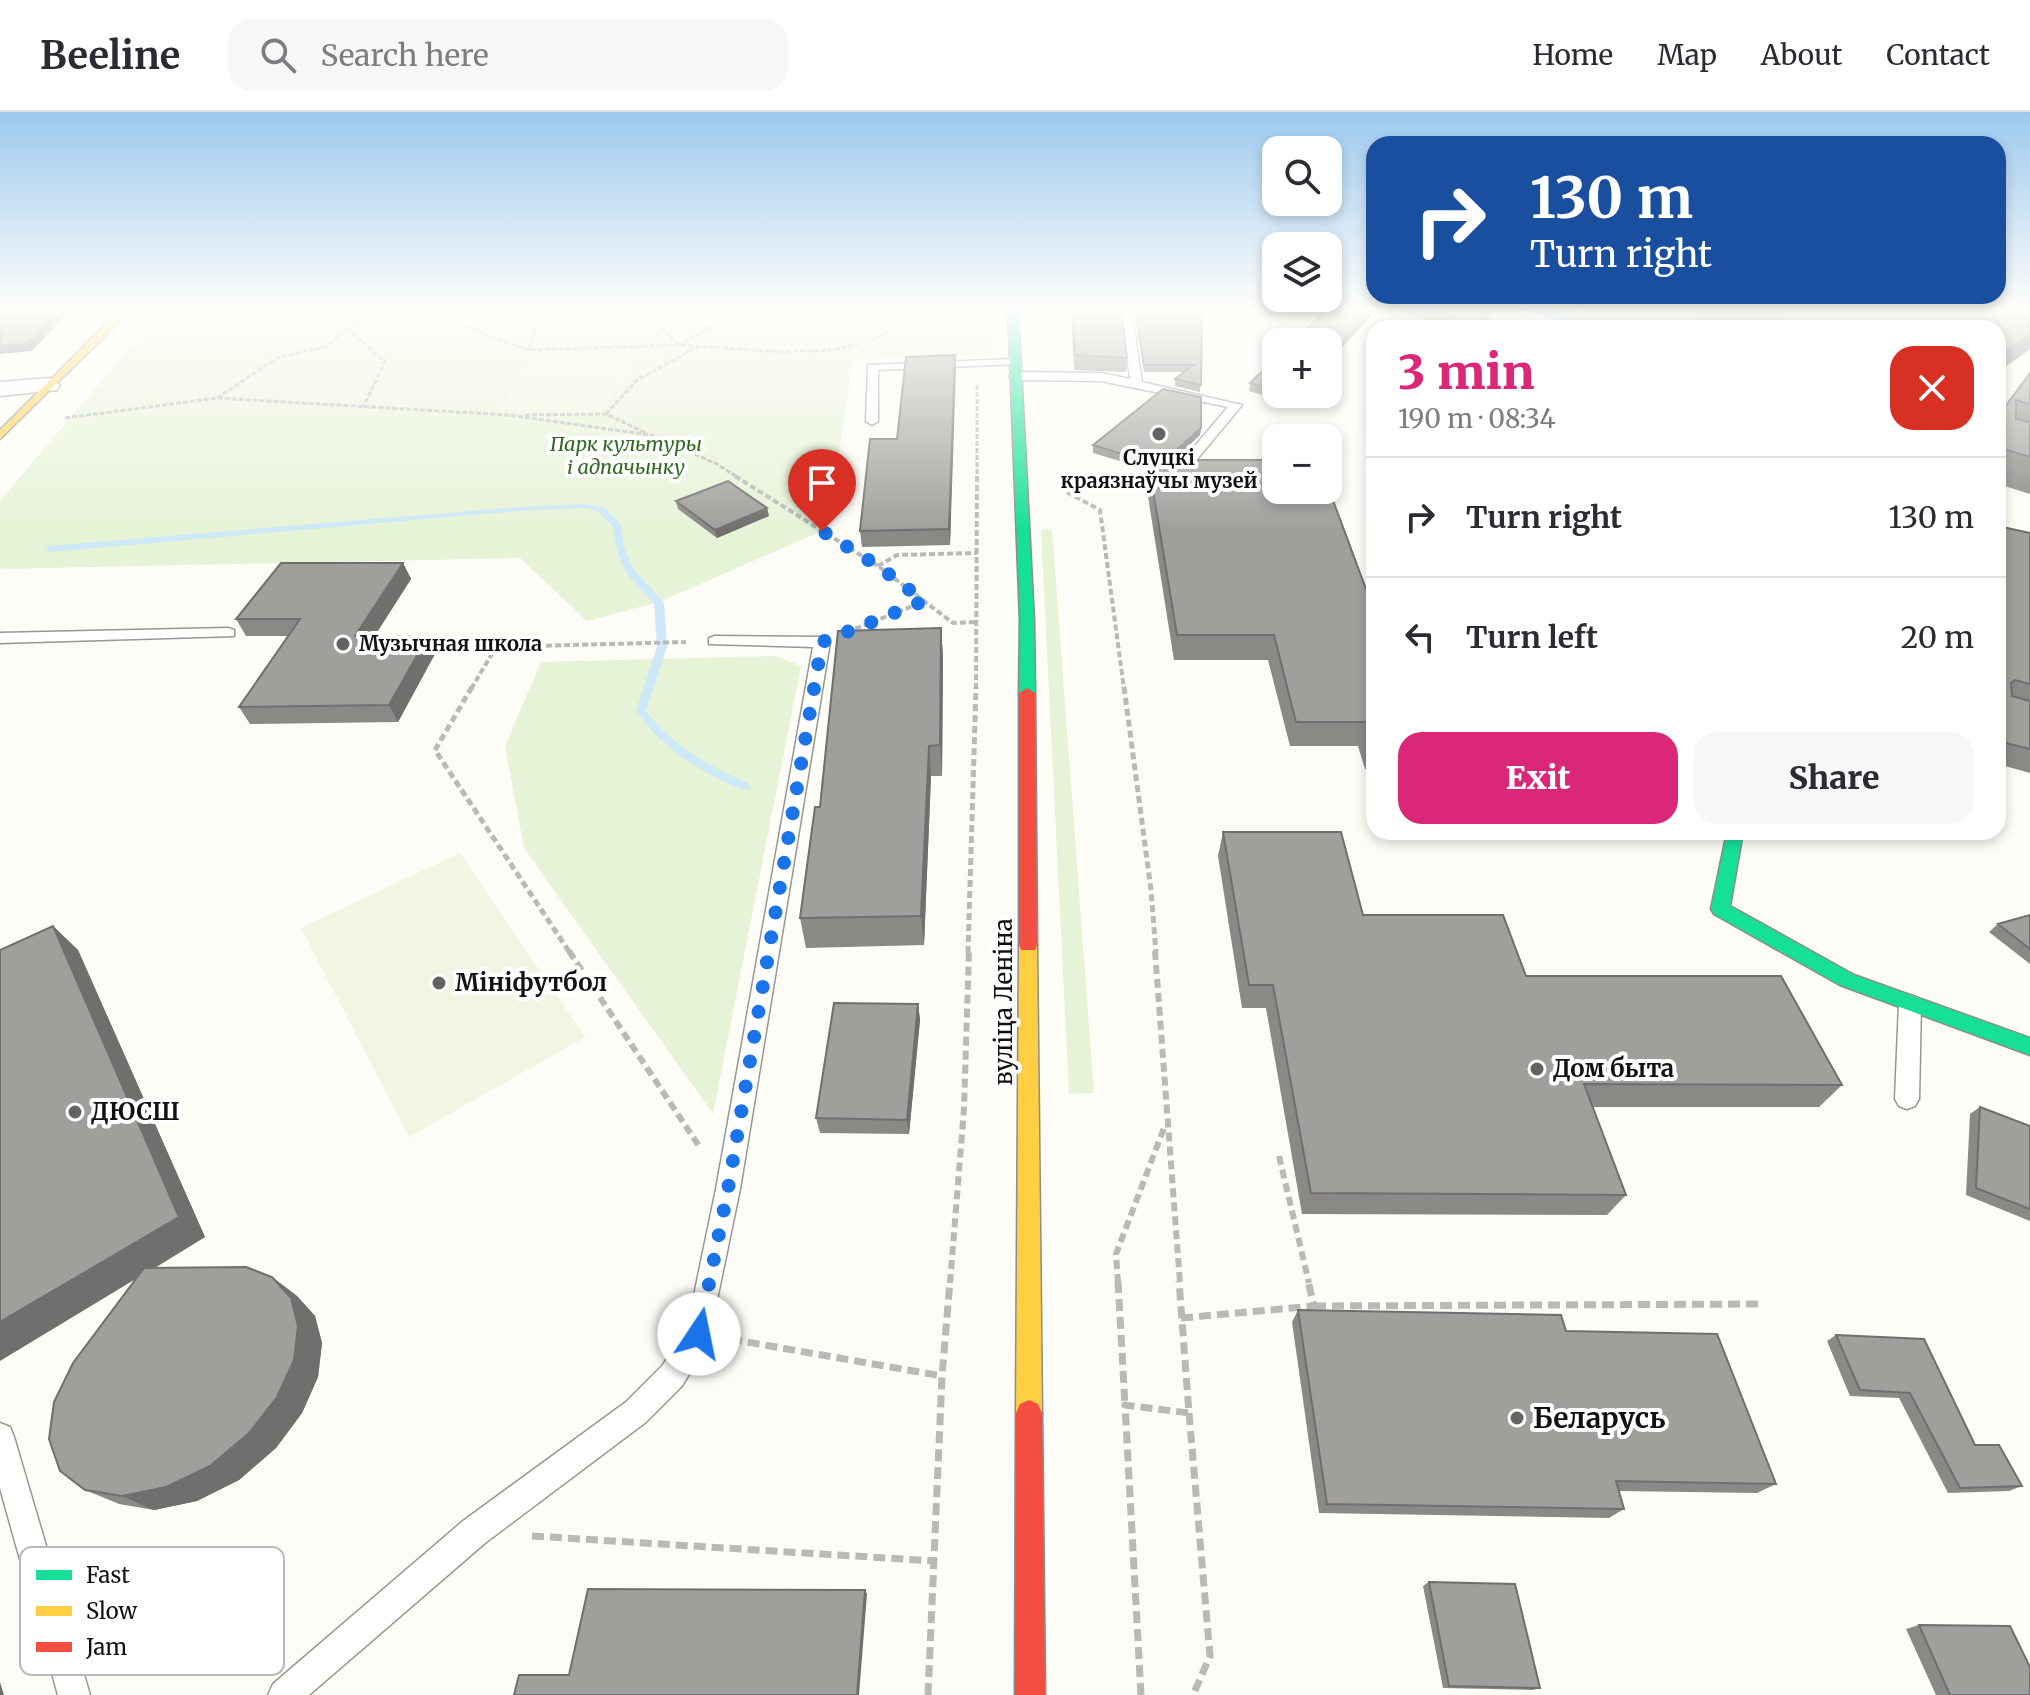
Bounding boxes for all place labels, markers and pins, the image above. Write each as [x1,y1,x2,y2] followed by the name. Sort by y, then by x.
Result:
[1150,425,1168,443] marker: Слуцкі краязнаўчы музей
[1061,445,1258,493] place label: Слуцкі краязнаўчы музей
[788,449,856,531] pin
[359,631,542,656] place label: Музычная школа
[334,635,352,653] marker: Музычная школа
[455,967,607,998] place label: Мініфутбол
[430,974,448,992] marker: Мініфутбол
[1553,1053,1674,1084] place label: Дом быта
[1528,1060,1546,1078] marker: Дом быта
[91,1096,180,1127] place label: ДЮСШ
[66,1103,84,1121] marker: ДЮСШ
[1533,1400,1665,1436] place label: Беларусь
[1508,1409,1526,1427] marker: Беларусь

